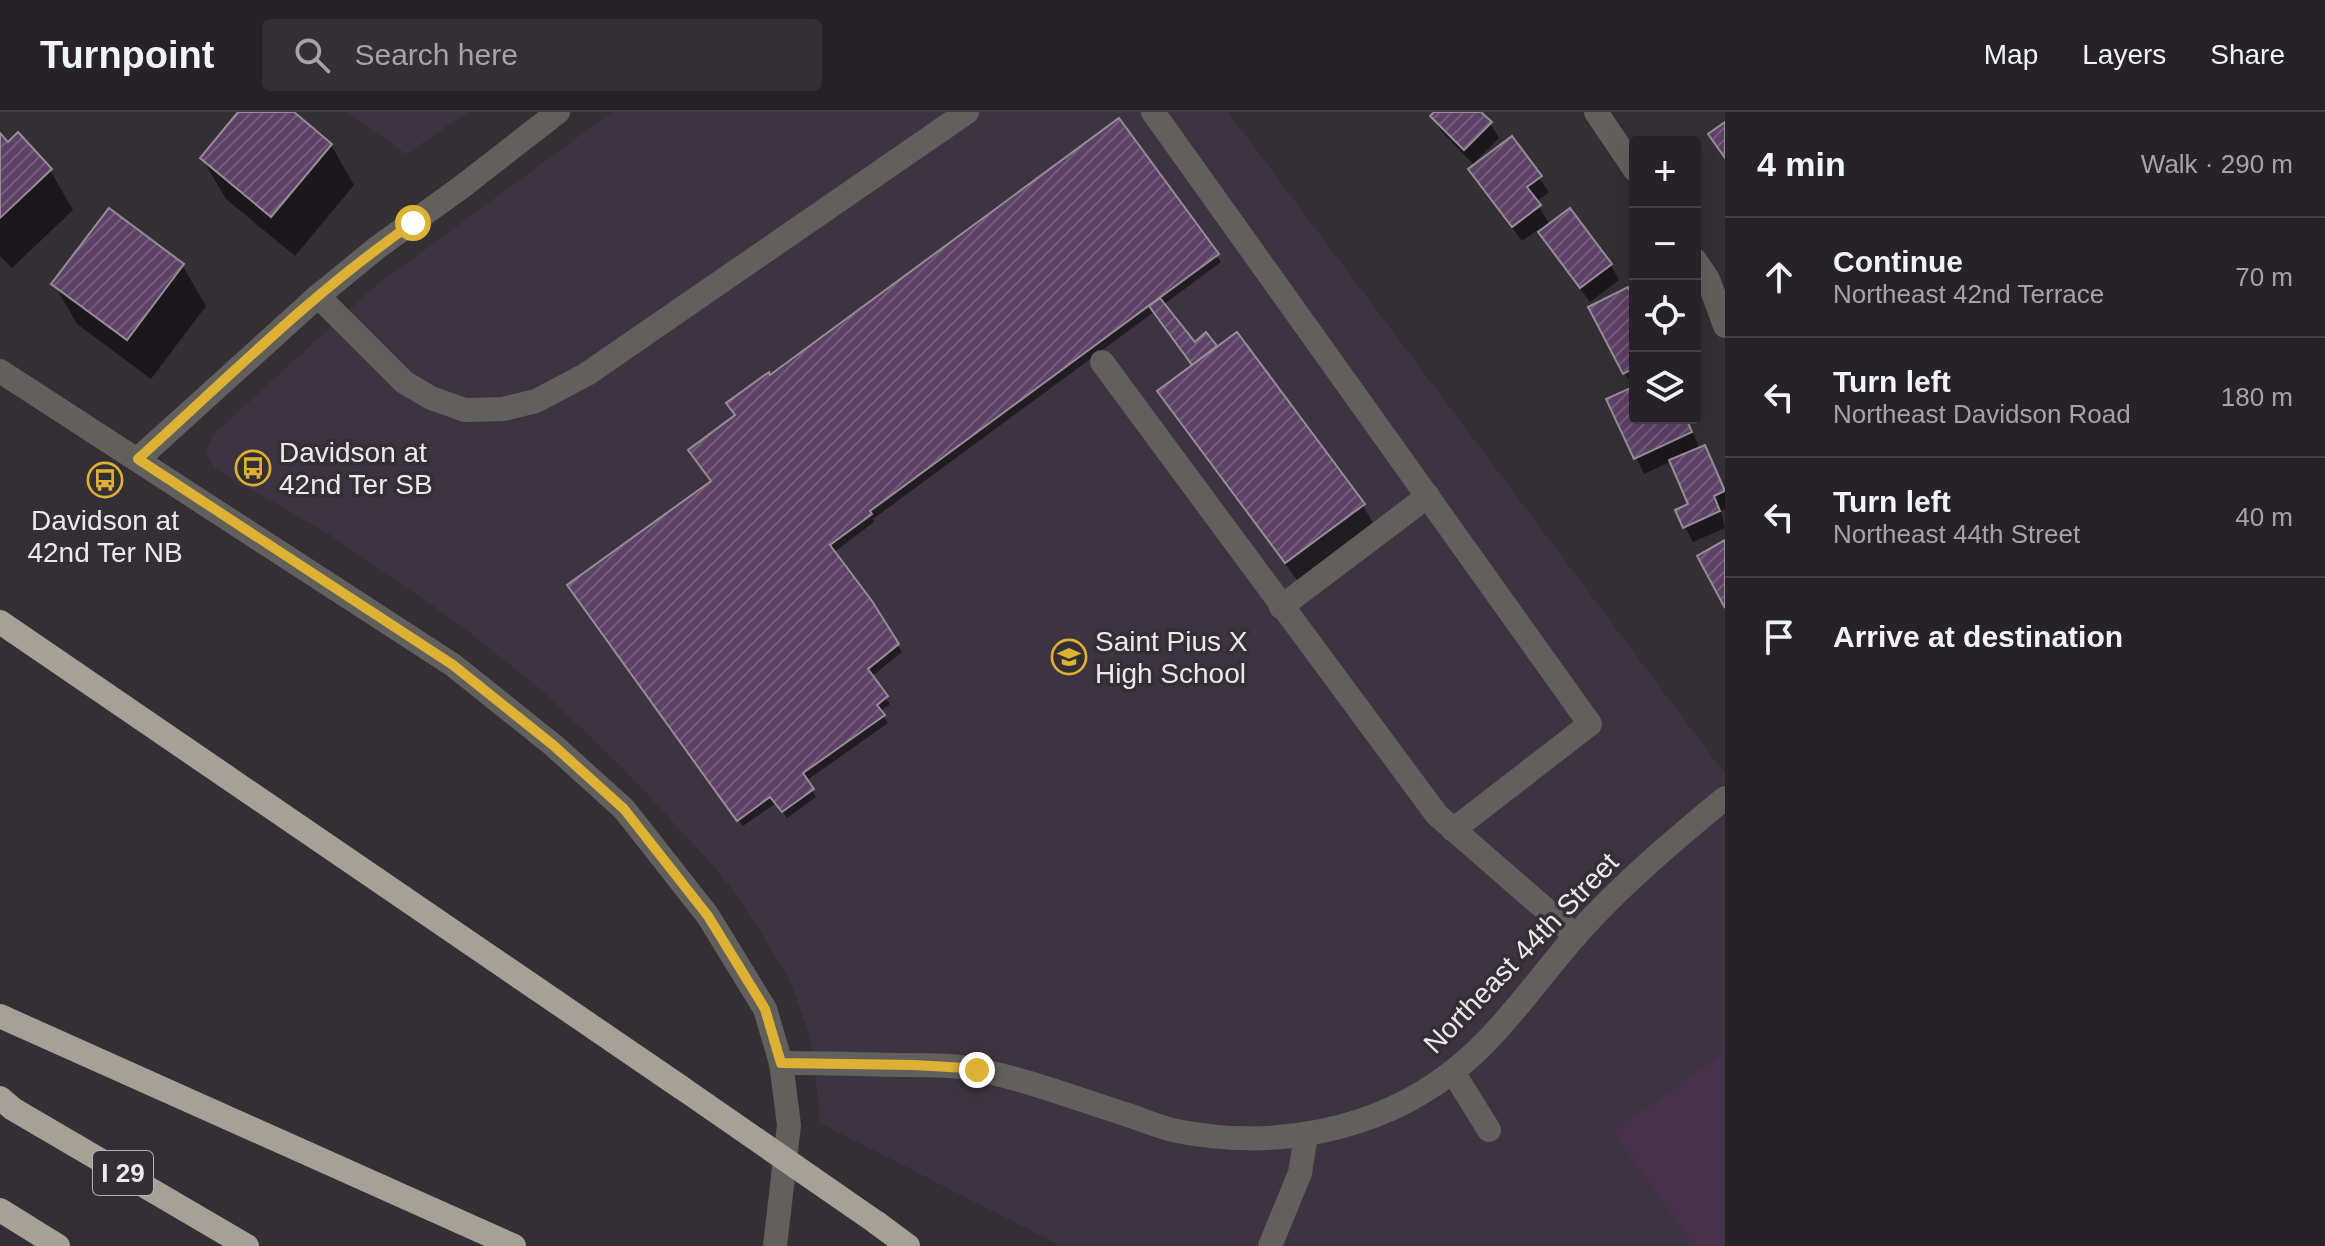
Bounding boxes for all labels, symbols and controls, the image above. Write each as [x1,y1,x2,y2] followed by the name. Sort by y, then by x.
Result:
[262,19,822,91] search box
[290,33,334,77] icon: search
[40,34,214,76] text: Turnpoint
[354,38,518,71] text: Search here
[1984,39,2038,70] text: Map
[2082,39,2166,70] text: Layers
[2210,39,2285,70] text: Share
[1629,136,1701,424] map controls
[1629,136,1701,208] button: +
[1757,145,1846,183] text: 4 min
[2141,149,2293,179] text: Walk · 290 m
[395,205,431,241] route start
[1629,208,1701,280] button: −
[1833,245,1963,278] text: Continue
[1757,255,1801,299] icon: ahead
[2235,262,2293,292] text: 70 m
[1833,279,2104,309] text: Northeast 42nd Terrace
[1629,280,1701,352] button: locate
[1629,352,1701,424] button: layers
[1833,365,1951,398] text: Turn left
[1757,375,1801,419] icon: left
[2221,382,2293,412] text: 180 m
[1833,399,2131,429] text: Northeast Davidson Road
[279,437,433,500] place label: Davidson at 42nd Ter SB
[234,449,272,487] bus stop icon: Davidson at 42nd Ter SB
[86,461,124,499] bus stop icon: Davidson at 42nd Ter NB
[1833,485,1951,518] text: Turn left
[1757,495,1801,539] icon: left
[2235,502,2293,532] text: 40 m
[27,505,183,568] place label: Davidson at 42nd Ter NB
[1833,519,2080,549] text: Northeast 44th Street
[1757,615,1801,659] icon: arrive
[1833,620,2123,653] text: Arrive at destination
[1095,626,1248,689] place label: Saint Pius X High School
[1050,638,1088,676] school or university icon: Saint Pius X High School
[1417,846,1625,1059] street label: Northeast 44th Street
[959,1052,995,1088] route end
[93,1151,153,1195] road number: I 29

